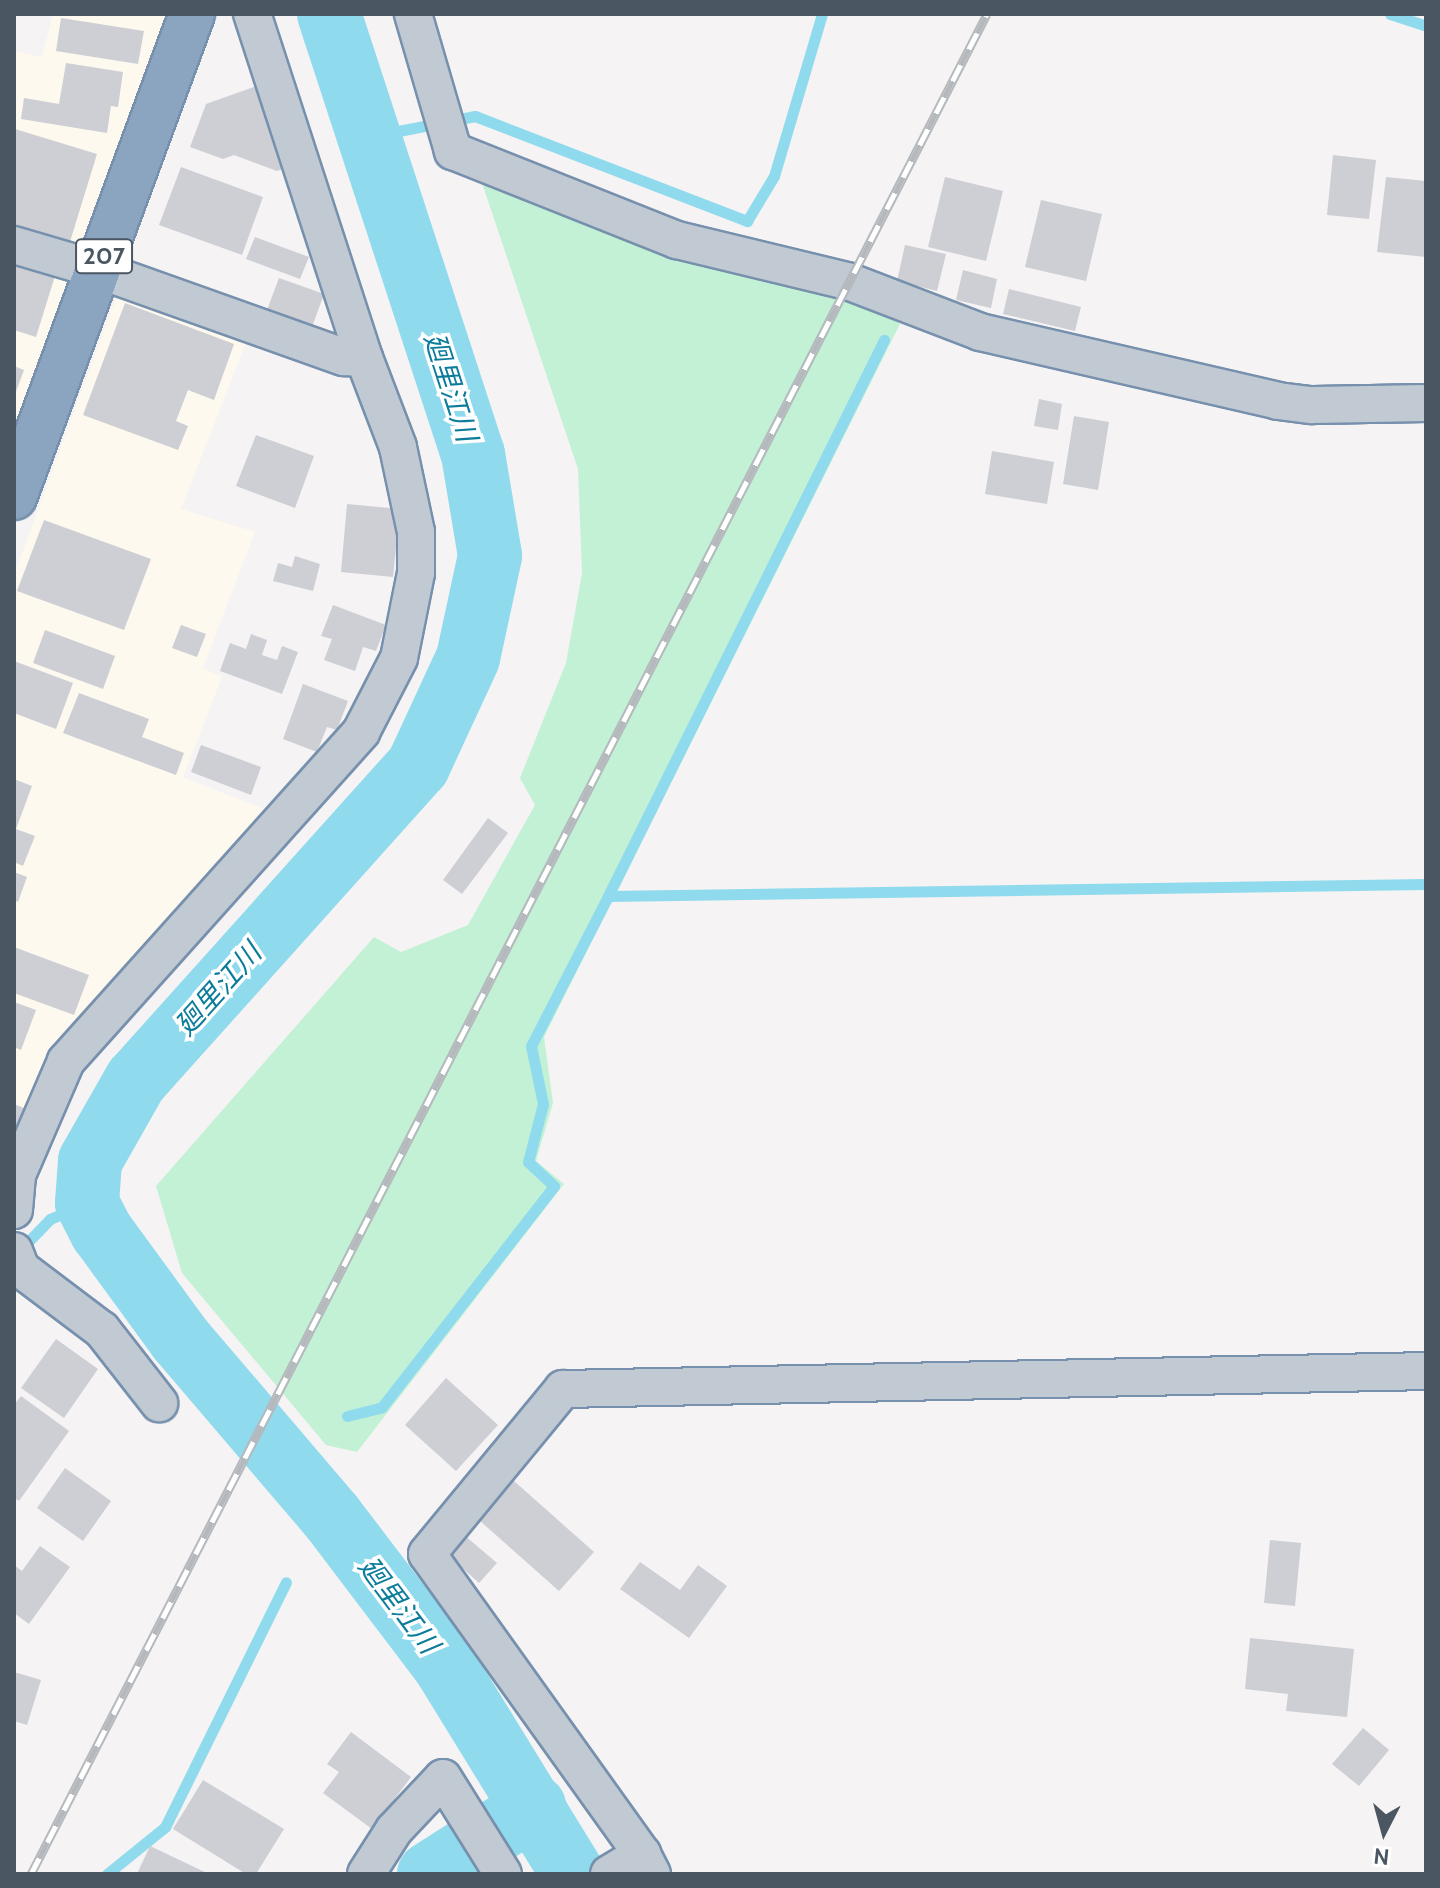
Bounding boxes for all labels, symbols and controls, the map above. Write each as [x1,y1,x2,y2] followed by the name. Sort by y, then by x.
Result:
[74,236,134,276] road number: 207
[418,329,484,445] water label: 廻里江川
[168,936,268,1042] water label: 廻里江川
[352,1550,446,1660] water label: 廻里江川
[1344,1792,1424,1872] north arrow
[1372,1842,1391,1871] text: N

